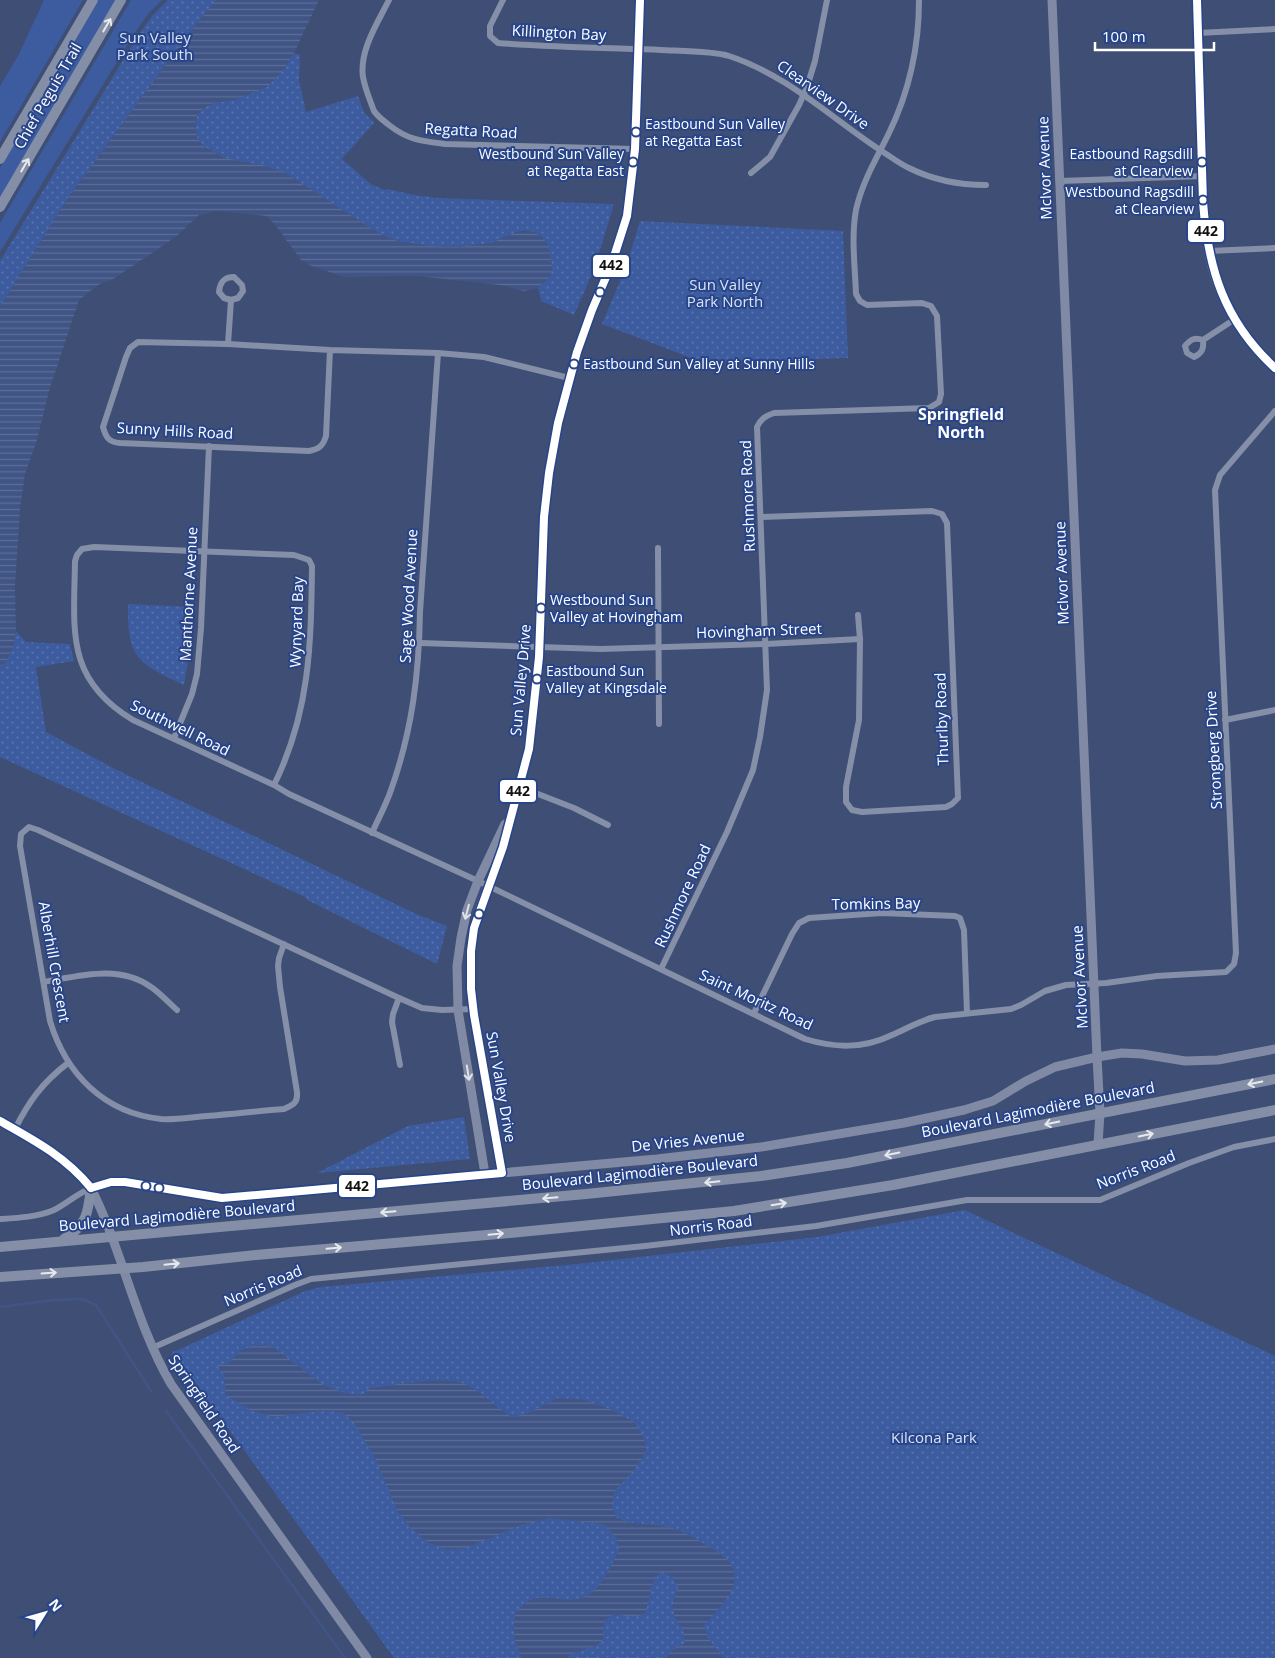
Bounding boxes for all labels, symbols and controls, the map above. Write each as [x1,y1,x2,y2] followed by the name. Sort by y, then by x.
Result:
[102,18,112,32] one-way arrow
[511,20,607,44] street label: Killington Bay
[1095,20,1214,52] scale bar
[1102,26,1146,46] text: 100 m
[117,27,193,64] park label: Sun Valley Park South
[9,39,86,152] street label: Chief Peguis Trail
[774,55,874,133] street label: Clearview Drive
[645,114,786,150] place label: Eastbound Sun Valley at Regatta East
[1032,116,1056,220] street label: McIvor Avenue
[424,118,518,142] street label: Regatta Road
[631,127,641,137] marker: Eastbound Sun Valley at Regatta East
[479,144,625,180] place label: Westbound Sun Valley at Regatta East
[1070,144,1193,180] place label: Eastbound Ragsdill at Clearview
[628,157,638,167] marker: Westbound Sun Valley at Regatta East
[1197,157,1207,167] marker: Eastbound Ragsdill at Clearview
[20,158,30,173] one-way arrow
[1065,182,1194,218] place label: Westbound Ragsdill at Clearview
[1198,195,1208,205] marker: Westbound Ragsdill at Clearview
[1187,219,1225,243] line badge: 442
[1194,221,1218,240] text: 442
[592,254,630,278] line badge: 442
[599,255,623,274] text: 442
[687,274,763,311] park label: Sun Valley Park North
[595,287,605,297] unlabelled marker
[583,354,815,373] place label: Eastbound Sun Valley at Sunny Hills
[569,359,579,369] marker: Eastbound Sun Valley at Sunny Hills
[918,403,1004,443] district label: Springfield North
[116,417,234,443] street label: Sunny Hills Road
[735,440,759,552] street label: Rushmore Road
[1049,521,1073,625] street label: McIvor Avenue
[174,526,202,662] street label: Manthorne Avenue
[395,528,421,663] street label: Sage Wood Avenue
[284,576,308,668] street label: Wynyard Bay
[550,590,683,626] place label: Westbound Sun Valley at Hovingham
[536,603,546,613] marker: Westbound Sun Valley at Hovingham
[696,618,822,642] street label: Hovingham Street
[505,623,535,737] street label: Sun Valley Drive
[546,661,667,697] place label: Eastbound Sun Valley at Kingsdale
[929,672,953,766] street label: Thurlby Road
[532,674,542,684] marker: Eastbound Sun Valley at Kingsdale
[1200,690,1226,810] street label: Strongberg Drive
[127,694,233,760] street label: Southwell Road
[499,779,537,803] line badge: 442
[506,781,530,800] text: 442
[649,841,715,951] street label: Rushmore Road
[832,892,921,914] street label: Tomkins Bay
[34,900,75,1024] street label: Alberhill Crescent
[462,904,471,920] one-way arrow
[474,909,484,919] unlabelled marker
[1066,925,1092,1029] street label: McIvor Avenue
[696,964,817,1034] street label: Saint Moritz Road
[482,1030,522,1144] street label: Sun Valley Drive
[464,1065,474,1081] one-way arrow
[919,1077,1156,1141] street label: Boulevard Lagimodière Boulevard
[1247,1079,1263,1088] one-way arrow
[1044,1118,1060,1128] one-way arrow
[630,1124,746,1156] street label: De Vries Avenue
[1137,1130,1153,1139] one-way arrow
[1093,1145,1178,1193] street label: Norris Road
[885,1149,901,1159] one-way arrow
[521,1150,759,1194] street label: Boulevard Lagimodière Boulevard
[338,1174,376,1198] line badge: 442
[345,1176,369,1195] text: 442
[704,1177,720,1187] one-way arrow
[141,1181,151,1191] unlabelled marker
[154,1183,164,1193] unlabelled marker
[542,1193,558,1202] one-way arrow
[58,1195,296,1235] street label: Boulevard Lagimodière Boulevard
[771,1199,787,1209] one-way arrow
[381,1207,397,1217] one-way arrow
[668,1210,753,1240] street label: Norris Road
[488,1229,504,1239] one-way arrow
[326,1243,342,1253] one-way arrow
[164,1259,180,1269] one-way arrow
[220,1260,305,1311] street label: Norris Road
[40,1269,56,1278] one-way arrow
[165,1350,245,1457] street label: Springfield Road
[891,1427,977,1447] park label: Kilcona Park
[20,1588,70,1638] north arrow
[45,1595,67,1615] text: N

